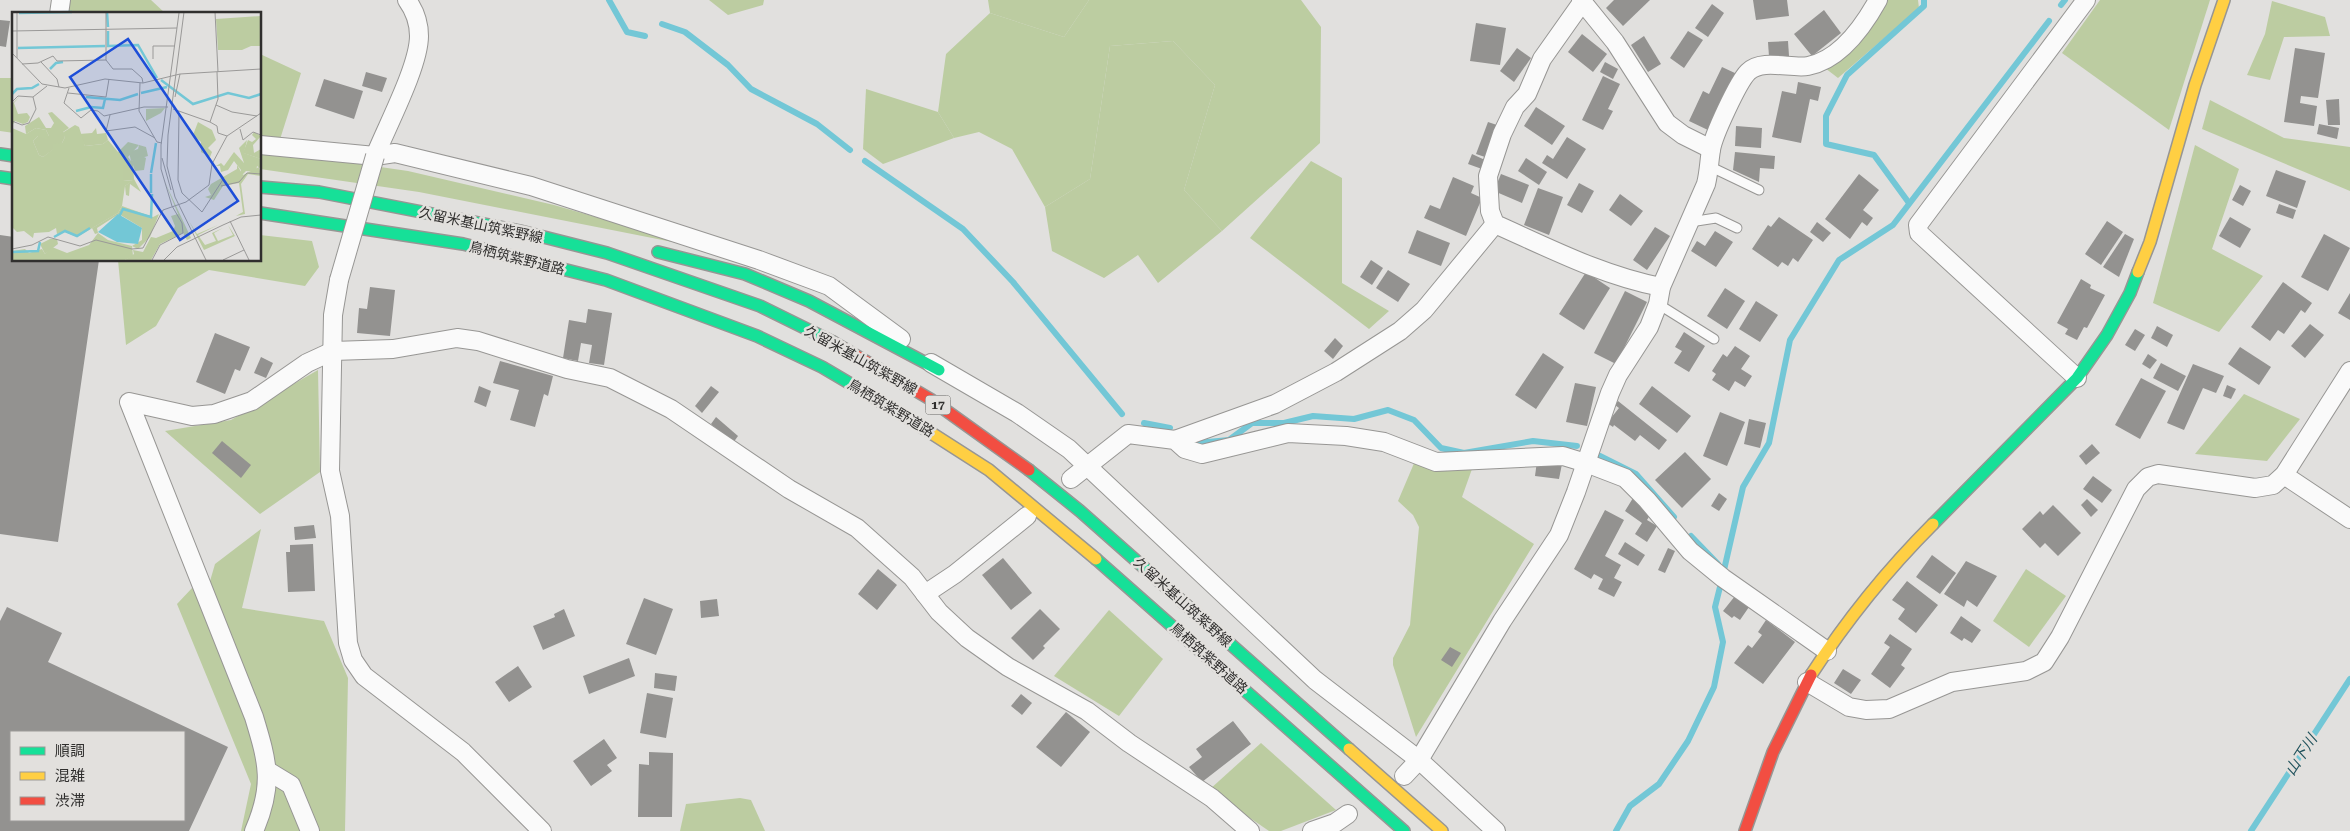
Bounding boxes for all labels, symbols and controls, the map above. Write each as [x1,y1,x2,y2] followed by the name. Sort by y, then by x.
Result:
[12,12,261,261] inset map
[418,204,544,246] street label: 久留米基山筑紫野線
[468,238,566,278] street label: 鳥栖筑紫野道路
[802,322,920,398] street label: 久留米基山筑紫野線
[845,376,937,440] street label: 鳥栖筑紫野道路
[926,396,950,414] road number: 17
[1131,554,1235,650] street label: 久留米基山筑紫野線
[1167,619,1251,697] street label: 鳥栖筑紫野道路
[2281,730,2322,779] water label: 山下川
[10,731,185,821] legend
[55,742,85,760] text: 順調
[55,767,85,785] text: 混雑
[55,792,85,810] text: 渋滞

